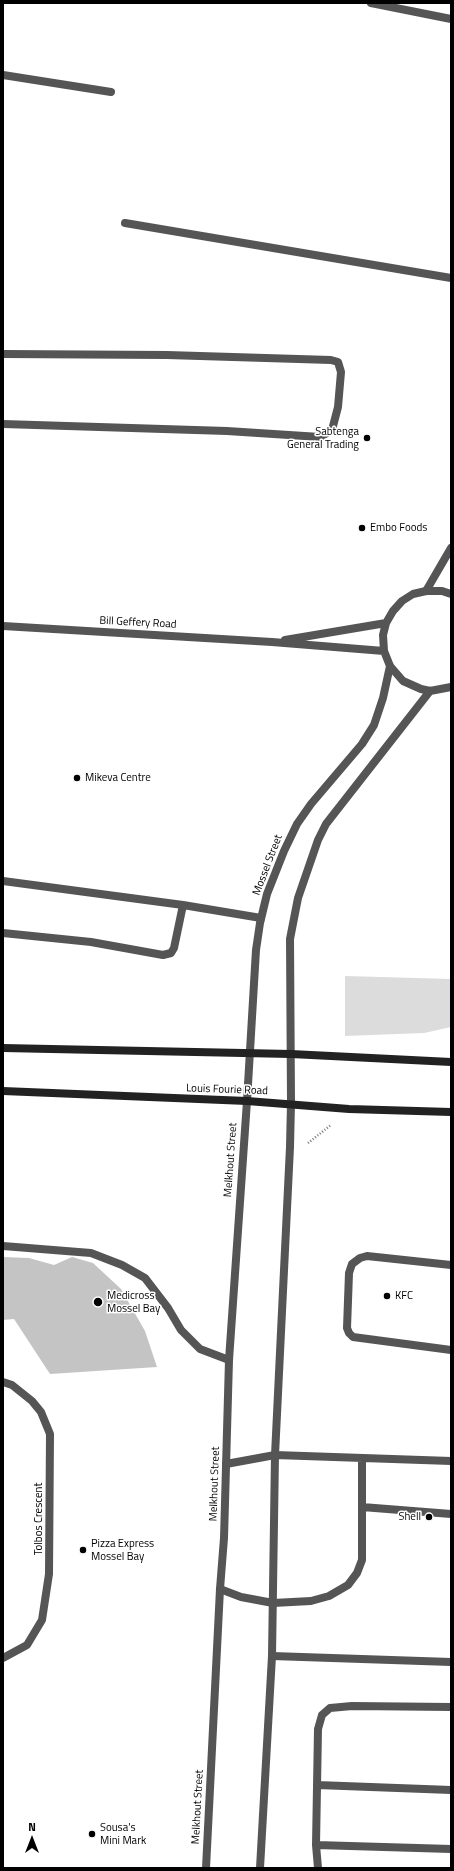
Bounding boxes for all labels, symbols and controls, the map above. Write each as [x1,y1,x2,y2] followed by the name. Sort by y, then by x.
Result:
[287,425,359,451] place label: Sabtenga General Trading
[362,433,372,443] marker: Sabtenga General Trading
[370,521,427,535] place label: Embo Foods
[357,523,367,533] marker: Embo Foods
[99,614,177,632] street label: Bill Geffery Road
[85,771,151,785] place label: Mikeva Centre
[72,773,82,783] marker: Mikeva Centre
[250,833,286,897] street label: Mossel Street
[186,1082,268,1098] street label: Louis Fourie Road
[222,1122,240,1198] street label: Melkhout Street
[107,1289,160,1315] place label: Medicross Mossel Bay
[395,1289,413,1303] place label: KFC
[382,1291,392,1301] marker: KFC
[92,1296,104,1308] marker: Medicross Mossel Bay
[207,1446,223,1522] street label: Melkhout Street
[32,1483,46,1555] street label: Tolbos Crescent
[398,1510,421,1524] place label: Shell
[424,1512,434,1522] marker: Shell
[91,1537,154,1563] place label: Pizza Express Mossel Bay
[78,1545,88,1555] marker: Pizza Express Mossel Bay
[189,1769,207,1845] street label: Melkhout Street
[12,1819,52,1859] north arrow
[28,1819,36,1835] text: N
[100,1821,146,1847] place label: Sousa's Mini Mark
[87,1829,97,1839] marker: Sousa's Mini Mark

